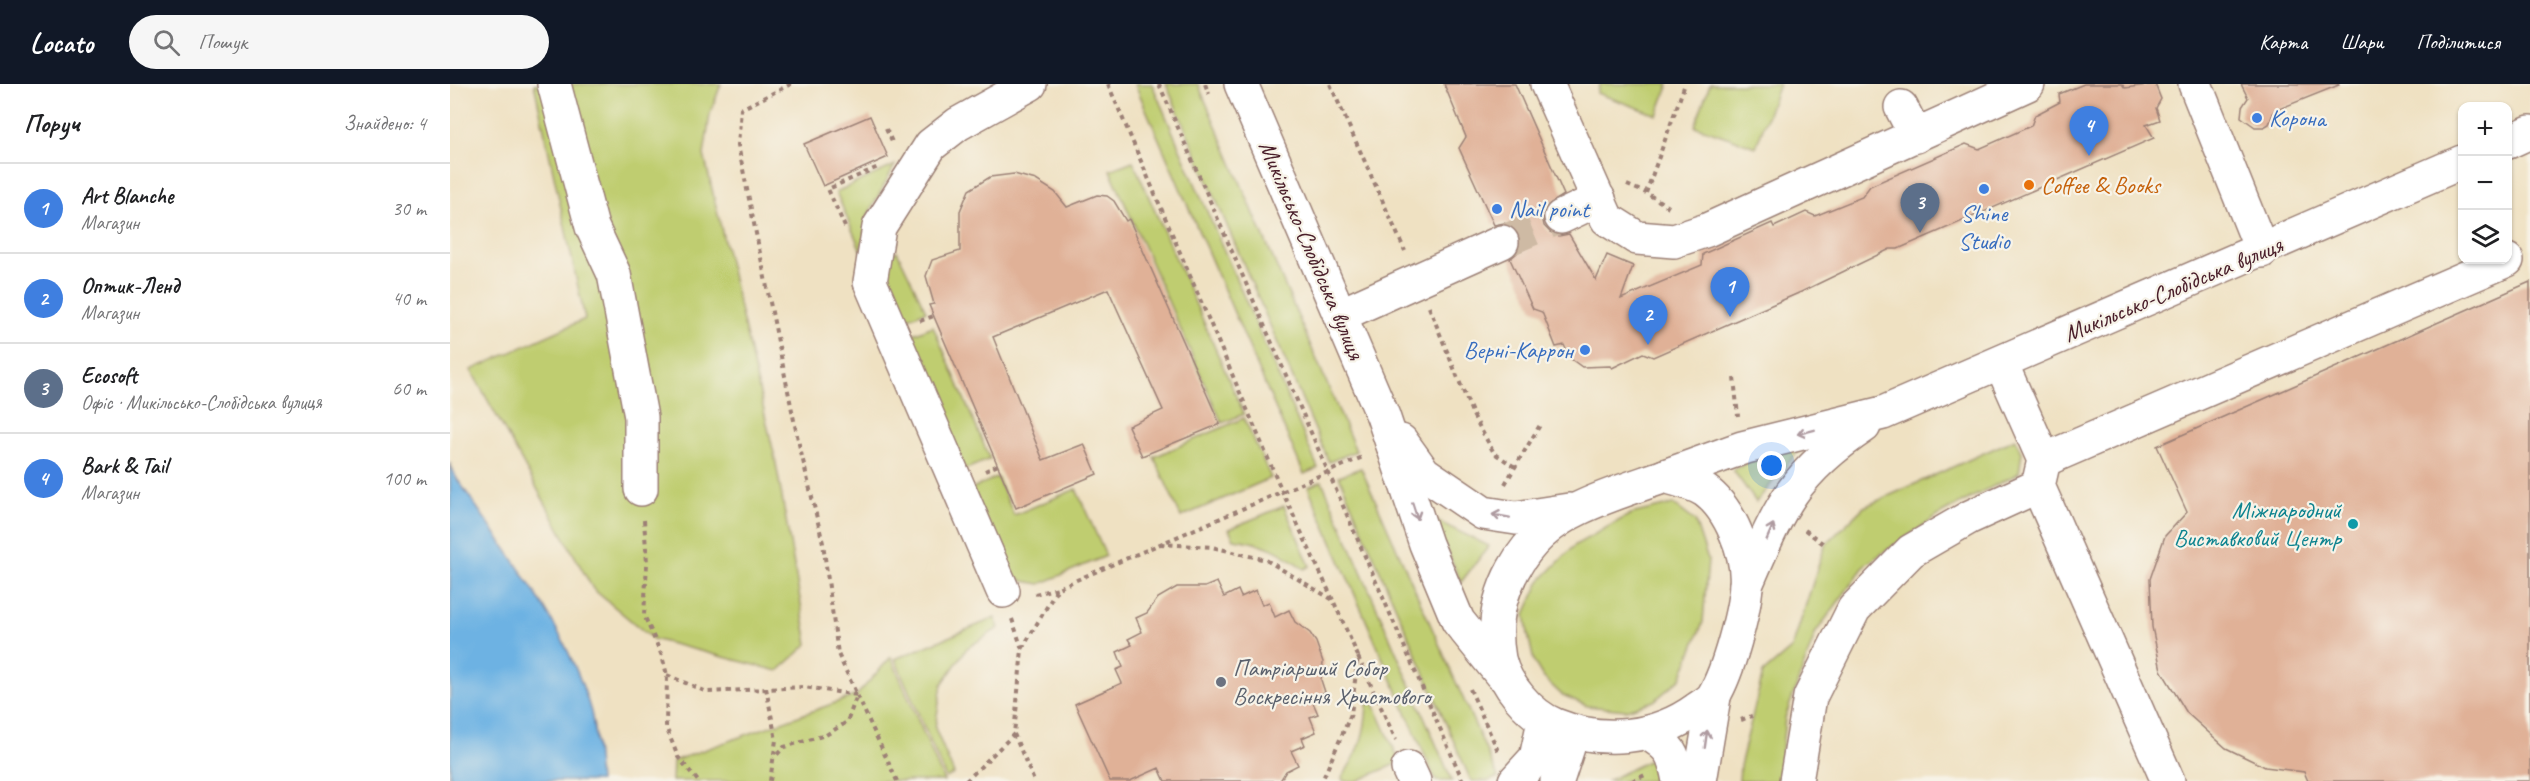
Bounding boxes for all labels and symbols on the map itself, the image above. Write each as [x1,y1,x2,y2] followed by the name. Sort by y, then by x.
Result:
[2269,103,2327,133] place label: Корона
[2070,106,2108,156] pin: 4
[2250,111,2264,125] marker: Корона
[1252,136,1372,365] street label: Микільсько-Слобідська вулиця
[2041,170,2162,200] place label: Coffee & Books
[2022,178,2036,192] marker: Coffee & Books
[1977,182,1991,196] marker: Shine Studio
[1900,184,1940,233] pin: 3
[1509,194,1591,224] place label: Nail point
[1958,198,2011,256] place label: Shine Studio
[1490,202,1504,216] marker: Nail point
[2059,229,2288,349] street label: Микільсько-Слобідська вулиця
[1710,268,1750,317] pin: 1
[1628,296,1668,345] pin: 2
[1464,335,1575,365] place label: Верні-Каррон
[1578,343,1592,357] marker: Верні-Каррон
[1797,427,1816,439] one-way arrow
[1757,451,1786,480] your location
[2174,495,2343,553] place label: Міжнародний Виставковий Центр
[1410,501,1421,520] one-way arrow
[1492,510,1512,521] one-way arrow
[2346,517,2360,531] marker: Міжнародний Виставковий Центр
[1764,523,1776,541] one-way arrow
[1233,653,1433,711] place label: Патріарший Собор Воскресіння Христового
[1214,675,1228,689] marker: Патріарший Собор Воскресіння Христового
[1700,729,1711,749] one-way arrow

